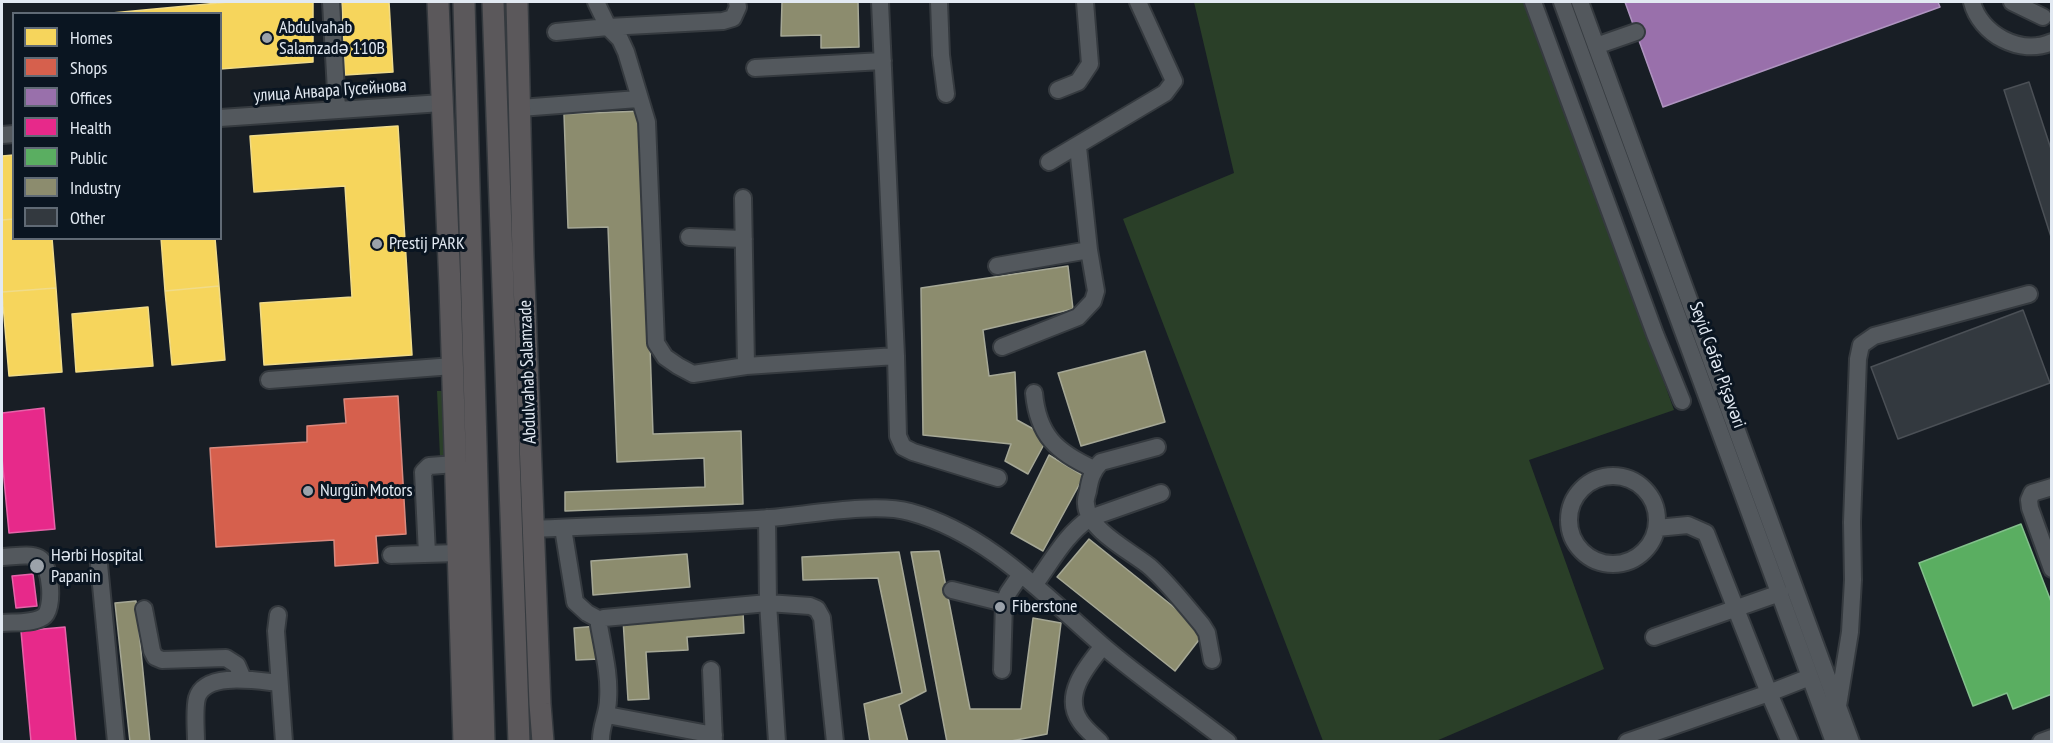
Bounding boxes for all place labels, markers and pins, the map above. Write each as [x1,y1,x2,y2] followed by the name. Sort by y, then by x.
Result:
[279,17,385,60] place label: Abdulvahab Salamzadə 110B
[260,31,274,45] marker: Abdulvahab Salamzadə 110B
[389,233,465,255] place label: Prestij PARK
[370,237,384,251] marker: Prestij PARK
[320,480,413,502] place label: Nurgün Motors
[301,484,315,498] marker: Nurgün Motors
[51,545,143,588] place label: Hərbi Hospital Papanin
[28,557,46,575] marker: Hərbi Hospital Papanin
[1012,596,1078,618] place label: Fiberstone
[993,600,1007,614] marker: Fiberstone

